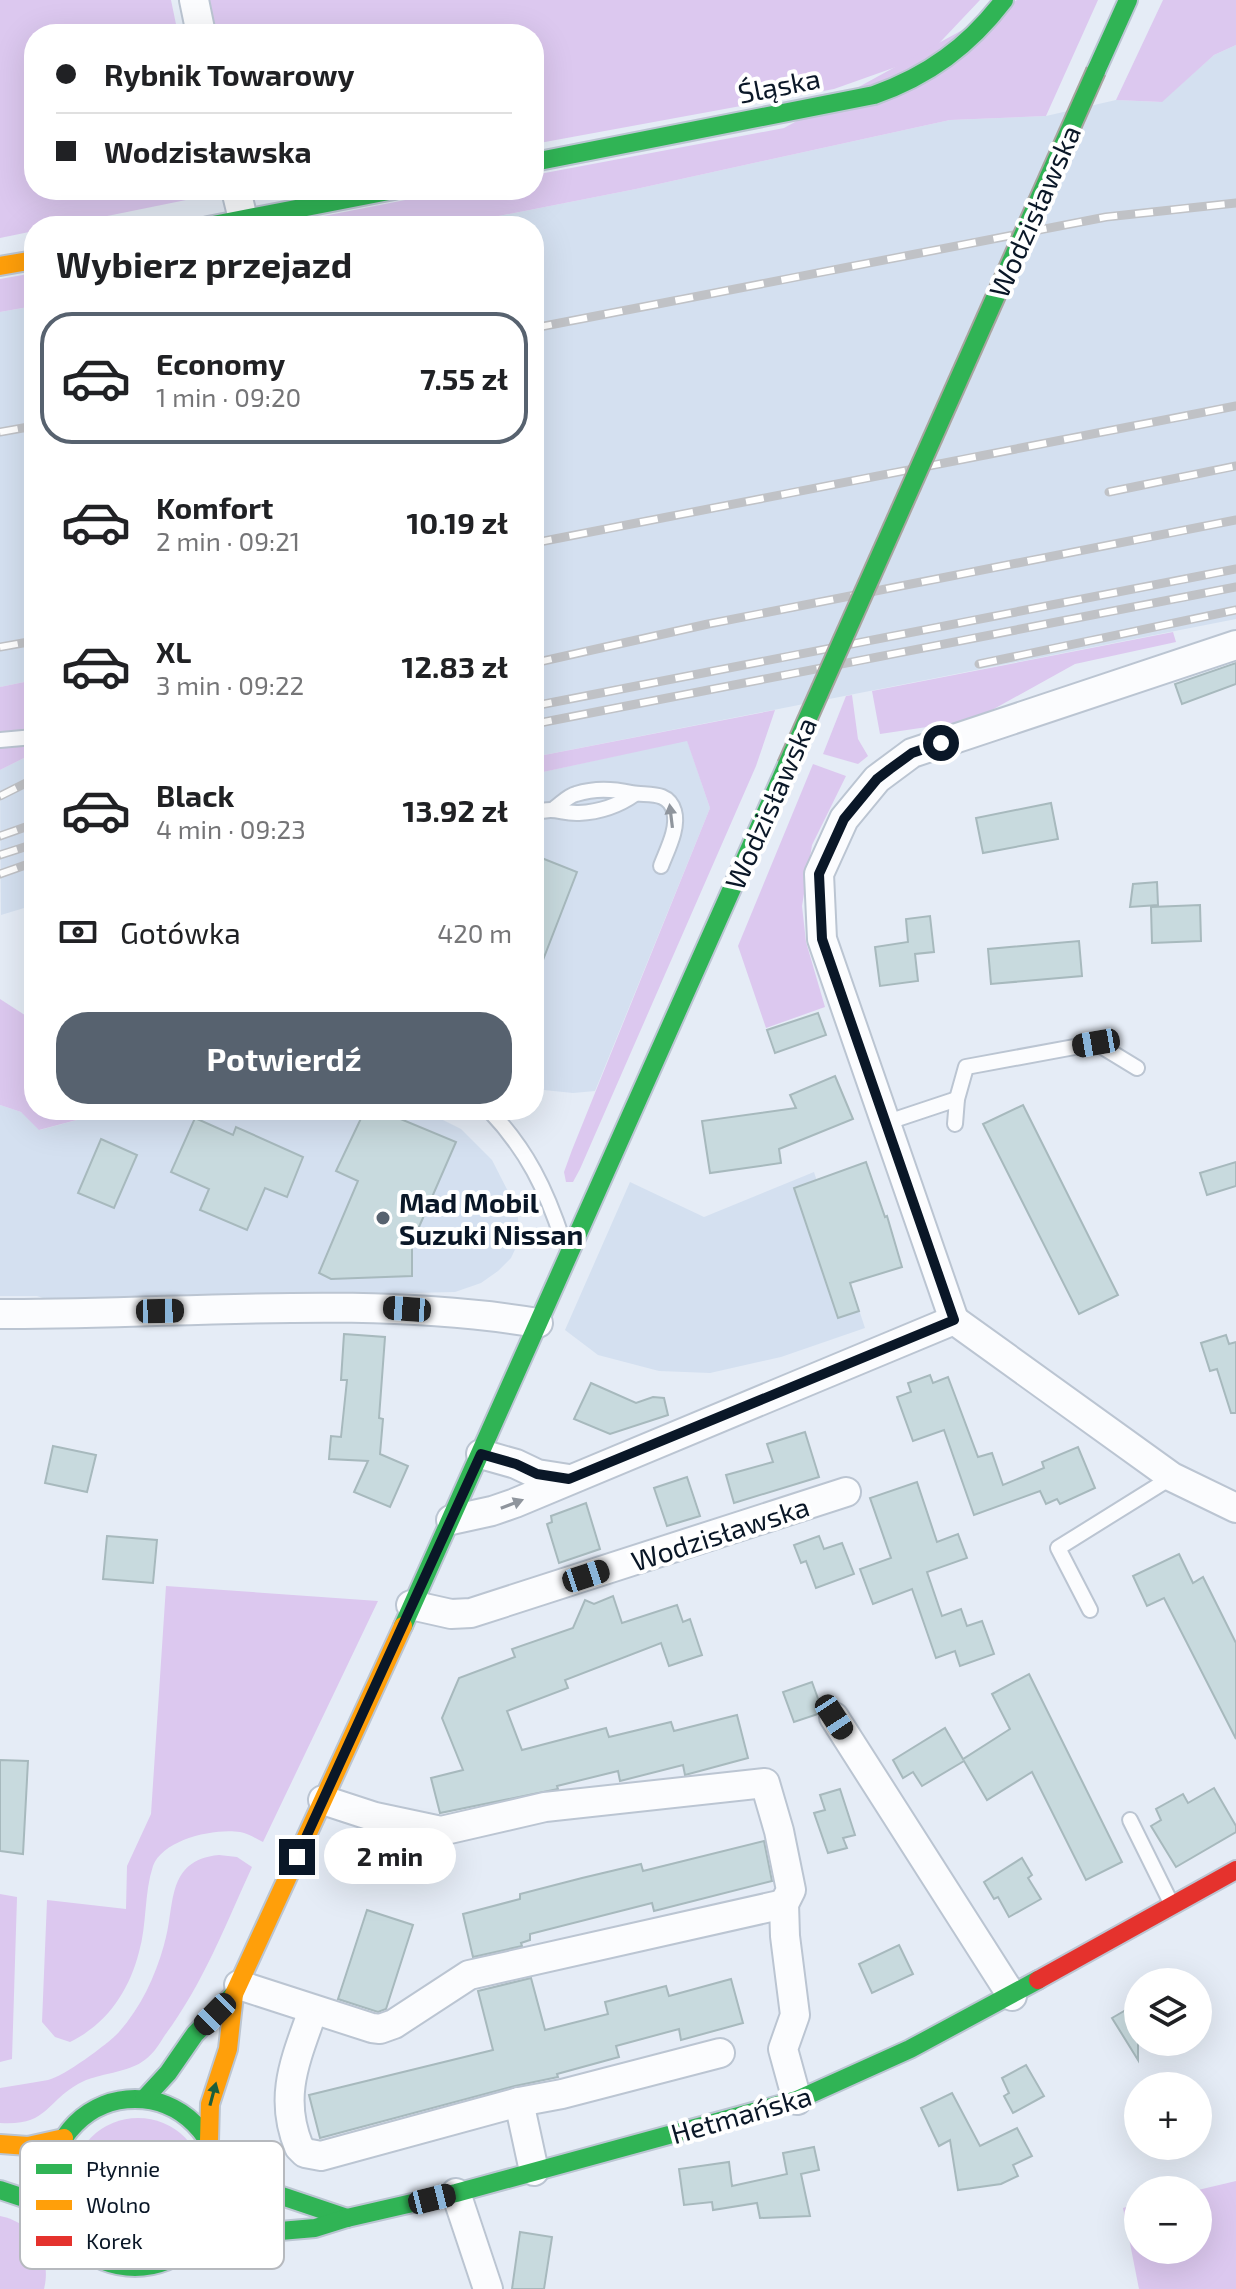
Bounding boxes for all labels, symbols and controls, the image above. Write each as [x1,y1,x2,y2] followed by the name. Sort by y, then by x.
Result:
[104,56,355,92] text: Rybnik Towarowy
[735,60,823,110] street label: Śląska
[981,120,1087,302] street label: Wodzisławska
[104,133,312,169] text: Wodzisławska
[56,242,352,285] text: Wybierz przejazd
[60,342,132,414] icon: car
[156,345,285,381] text: Economy
[420,360,508,396] text: 7.55 zł
[156,381,301,412] text: 1 min · 09:20
[60,486,132,558] icon: car
[156,489,273,525] text: Komfort
[406,504,508,540] text: 10.19 zł
[156,525,300,556] text: 2 min · 09:21
[60,630,132,702] icon: car
[156,633,191,669] text: XL
[402,648,508,684] text: 12.83 zł
[156,669,304,700] text: 3 min · 09:22
[717,712,823,894] street label: Wodzisławska
[923,725,959,761] route start
[60,774,132,846] icon: car
[156,777,234,813] text: Black
[403,792,508,828] text: 13.92 zł
[665,804,678,829] one-way arrow
[156,813,306,844] text: 4 min · 09:23
[56,910,100,954] icon: cash
[120,914,241,950] text: Gotówka
[437,917,512,948] text: 420 m
[56,1012,512,1104] button: Potwierdź
[1070,1027,1122,1059] car
[399,1185,583,1251] place label: Mad Mobil Suzuki Nissan
[374,1209,392,1227] marker: Mad Mobil Suzuki Nissan
[382,1295,432,1323] car
[136,1299,184,1323] car
[627,1488,813,1578] street label: Wodzisławska
[500,1497,524,1510] one-way arrow
[559,1557,613,1595] car
[811,1690,857,1744] car
[325,1829,457,1885] callout: 2 min
[279,1839,315,1875] route end
[357,1840,423,1871] text: 2 min
[1124,1968,1212,2264] map controls
[1124,1968,1212,2056] button: layers
[190,1989,240,2039] car
[1124,2072,1212,2160] button: +
[667,2078,815,2150] street label: Hetmańska
[207,2082,220,2106] one-way arrow
[20,2141,284,2269] legend
[86,2155,160,2181] text: Płynnie
[1124,2176,1212,2264] button: −
[406,2182,458,2216] car
[86,2191,151,2217] text: Wolno
[86,2227,143,2253] text: Korek

